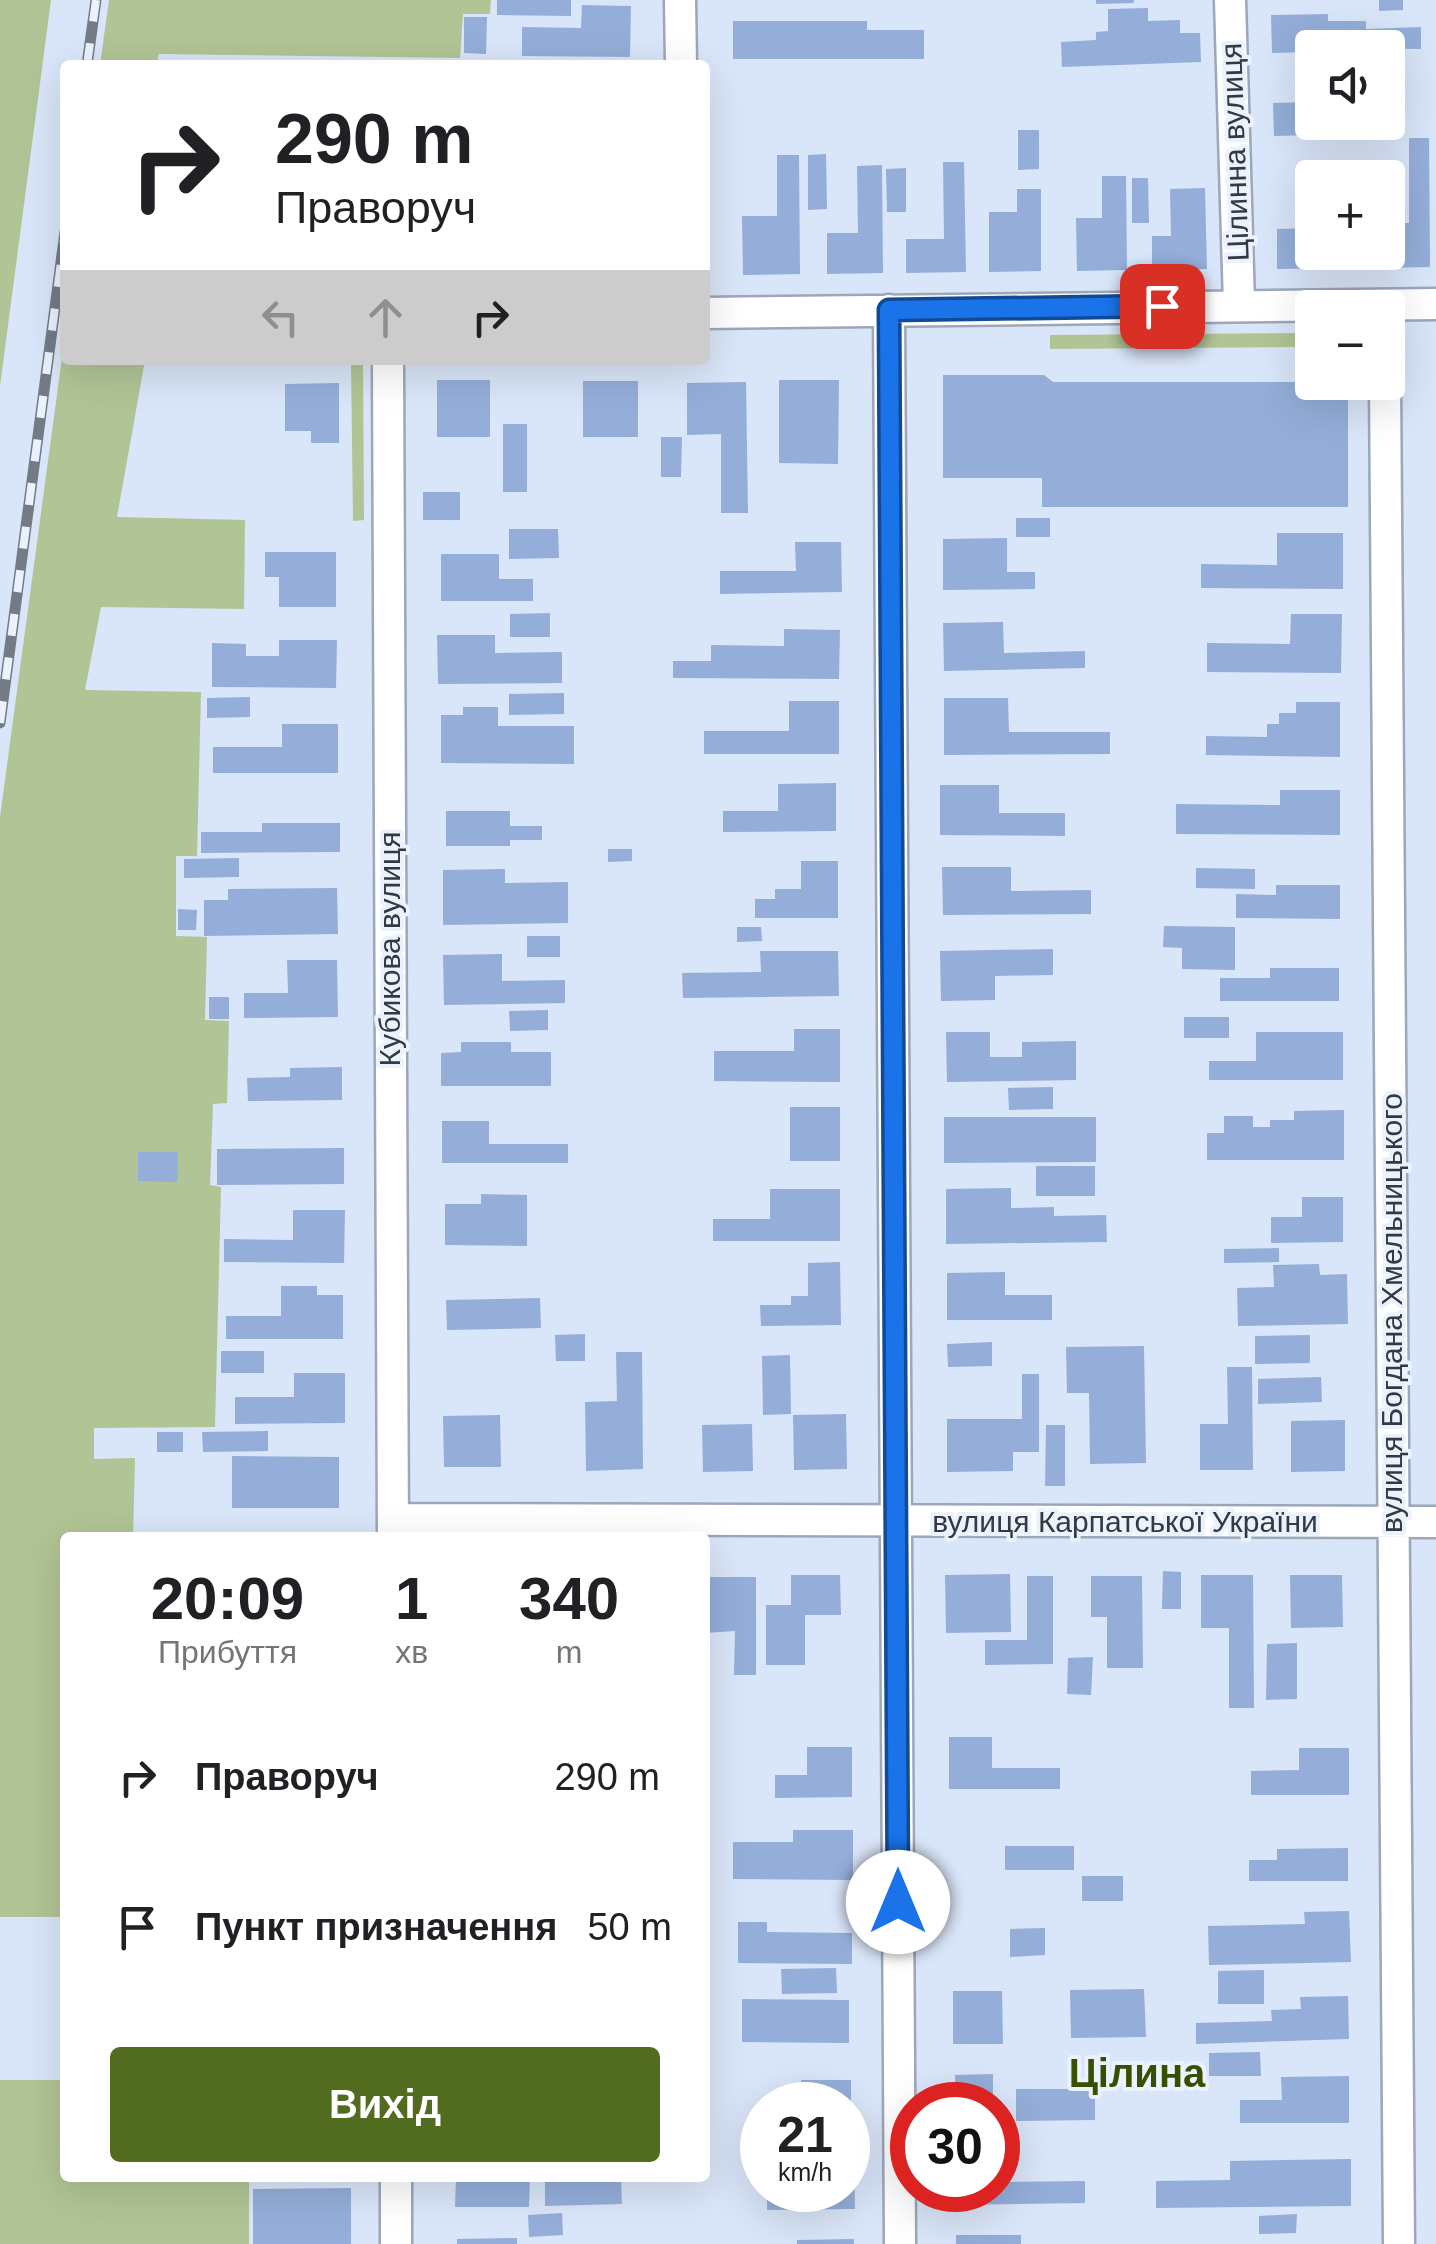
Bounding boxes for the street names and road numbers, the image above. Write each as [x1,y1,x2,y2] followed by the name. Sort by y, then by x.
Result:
[1214,42,1255,262] street label: Цілинна вулиця
[373,832,406,1066] street label: Кубикова вулиця
[1375,1093,1408,1533] street label: вулиця Богдана Хмельницького
[932,1505,1318,1538] street label: вулиця Карпатської України

